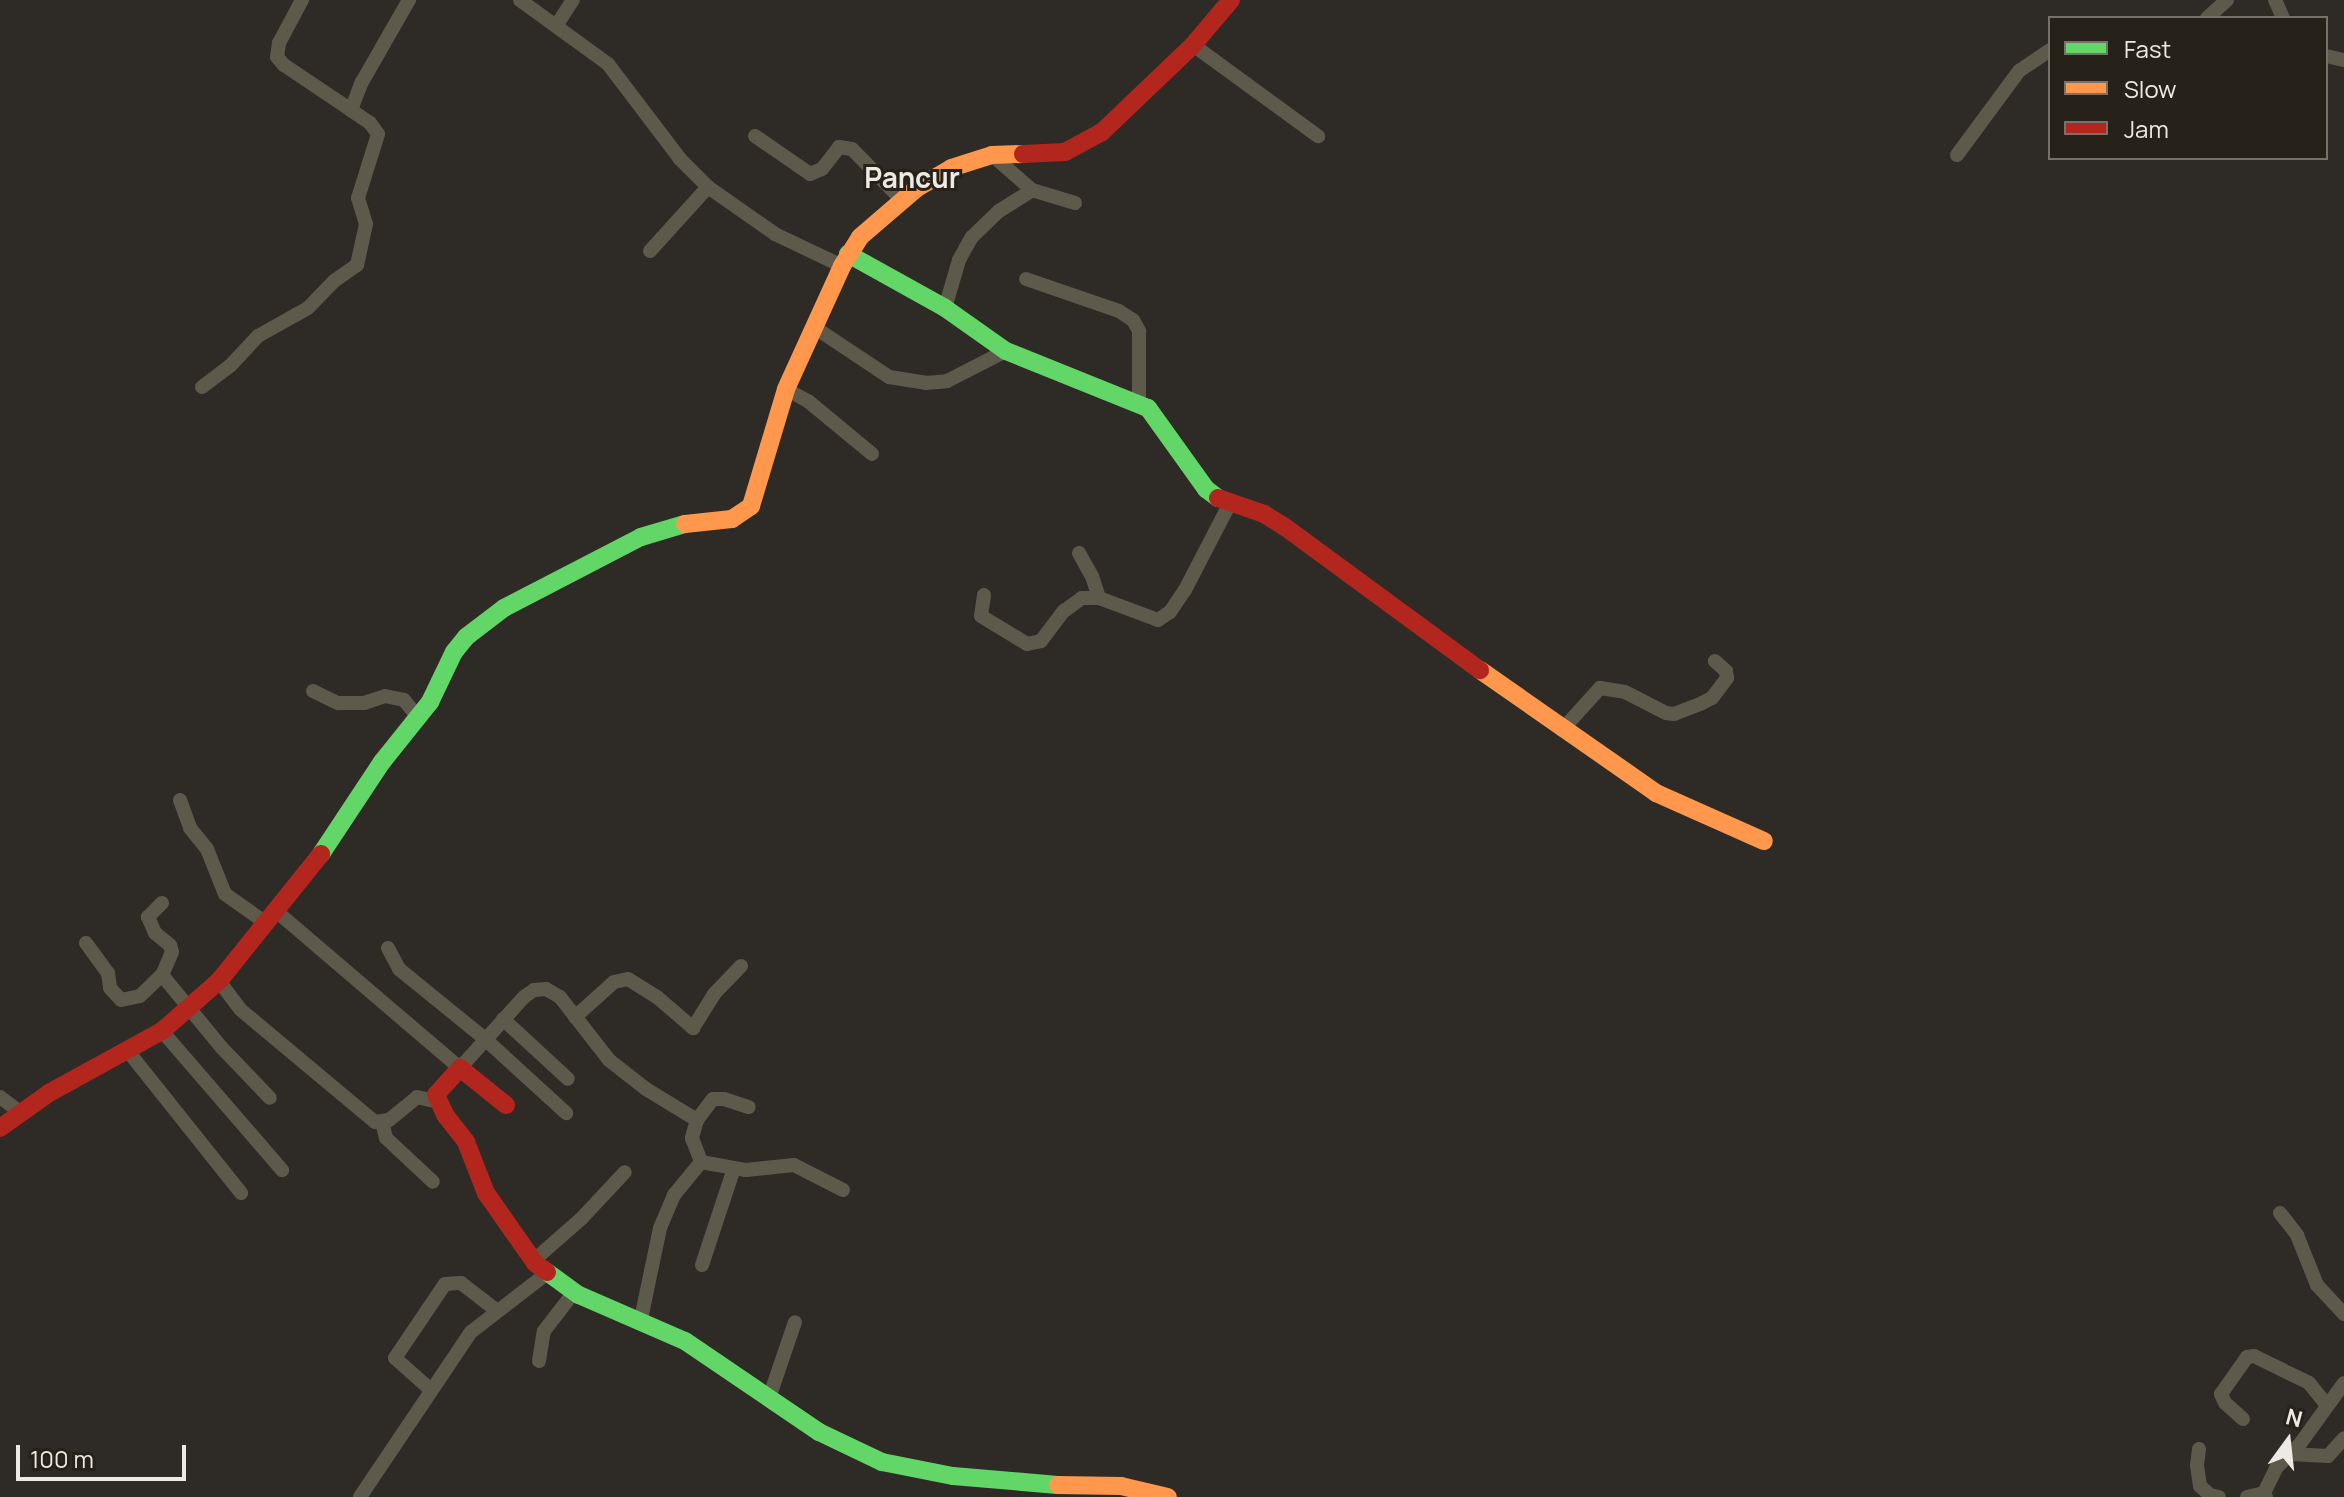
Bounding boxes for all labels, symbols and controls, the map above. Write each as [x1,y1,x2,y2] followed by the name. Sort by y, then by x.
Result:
[2048,16,2328,160] legend
[2124,32,2171,65] text: Fast
[2124,72,2177,105] text: Slow
[2124,112,2169,145] text: Jam
[864,160,960,194] district label: Pancur
[2248,1401,2328,1481] north arrow
[2283,1401,2306,1434] text: N
[20,1429,190,1479] scale bar
[30,1442,94,1475] text: 100 m

